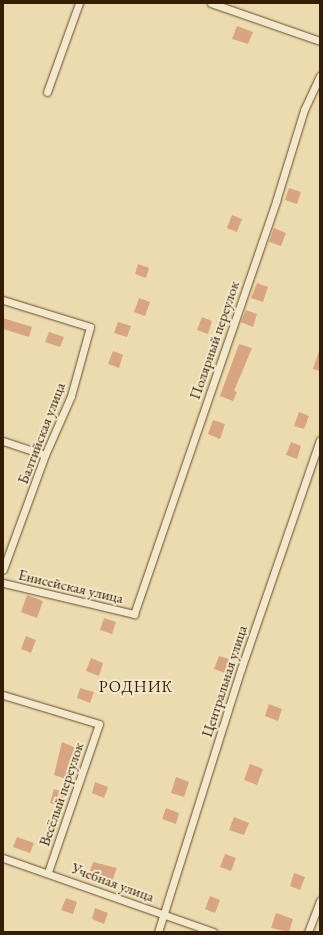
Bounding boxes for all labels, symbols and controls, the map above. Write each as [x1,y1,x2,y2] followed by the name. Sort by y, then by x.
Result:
[185,278,243,402] street label: Полярный переулок
[13,380,69,486] street label: Балтийская улица
[17,565,125,607] street label: Енисейская улица
[197,623,251,739] street label: Центральная улица
[99,677,173,697] district label: РОДНИК
[35,740,87,848] street label: Весёлый переулок
[69,859,157,905] street label: Учебная улица

